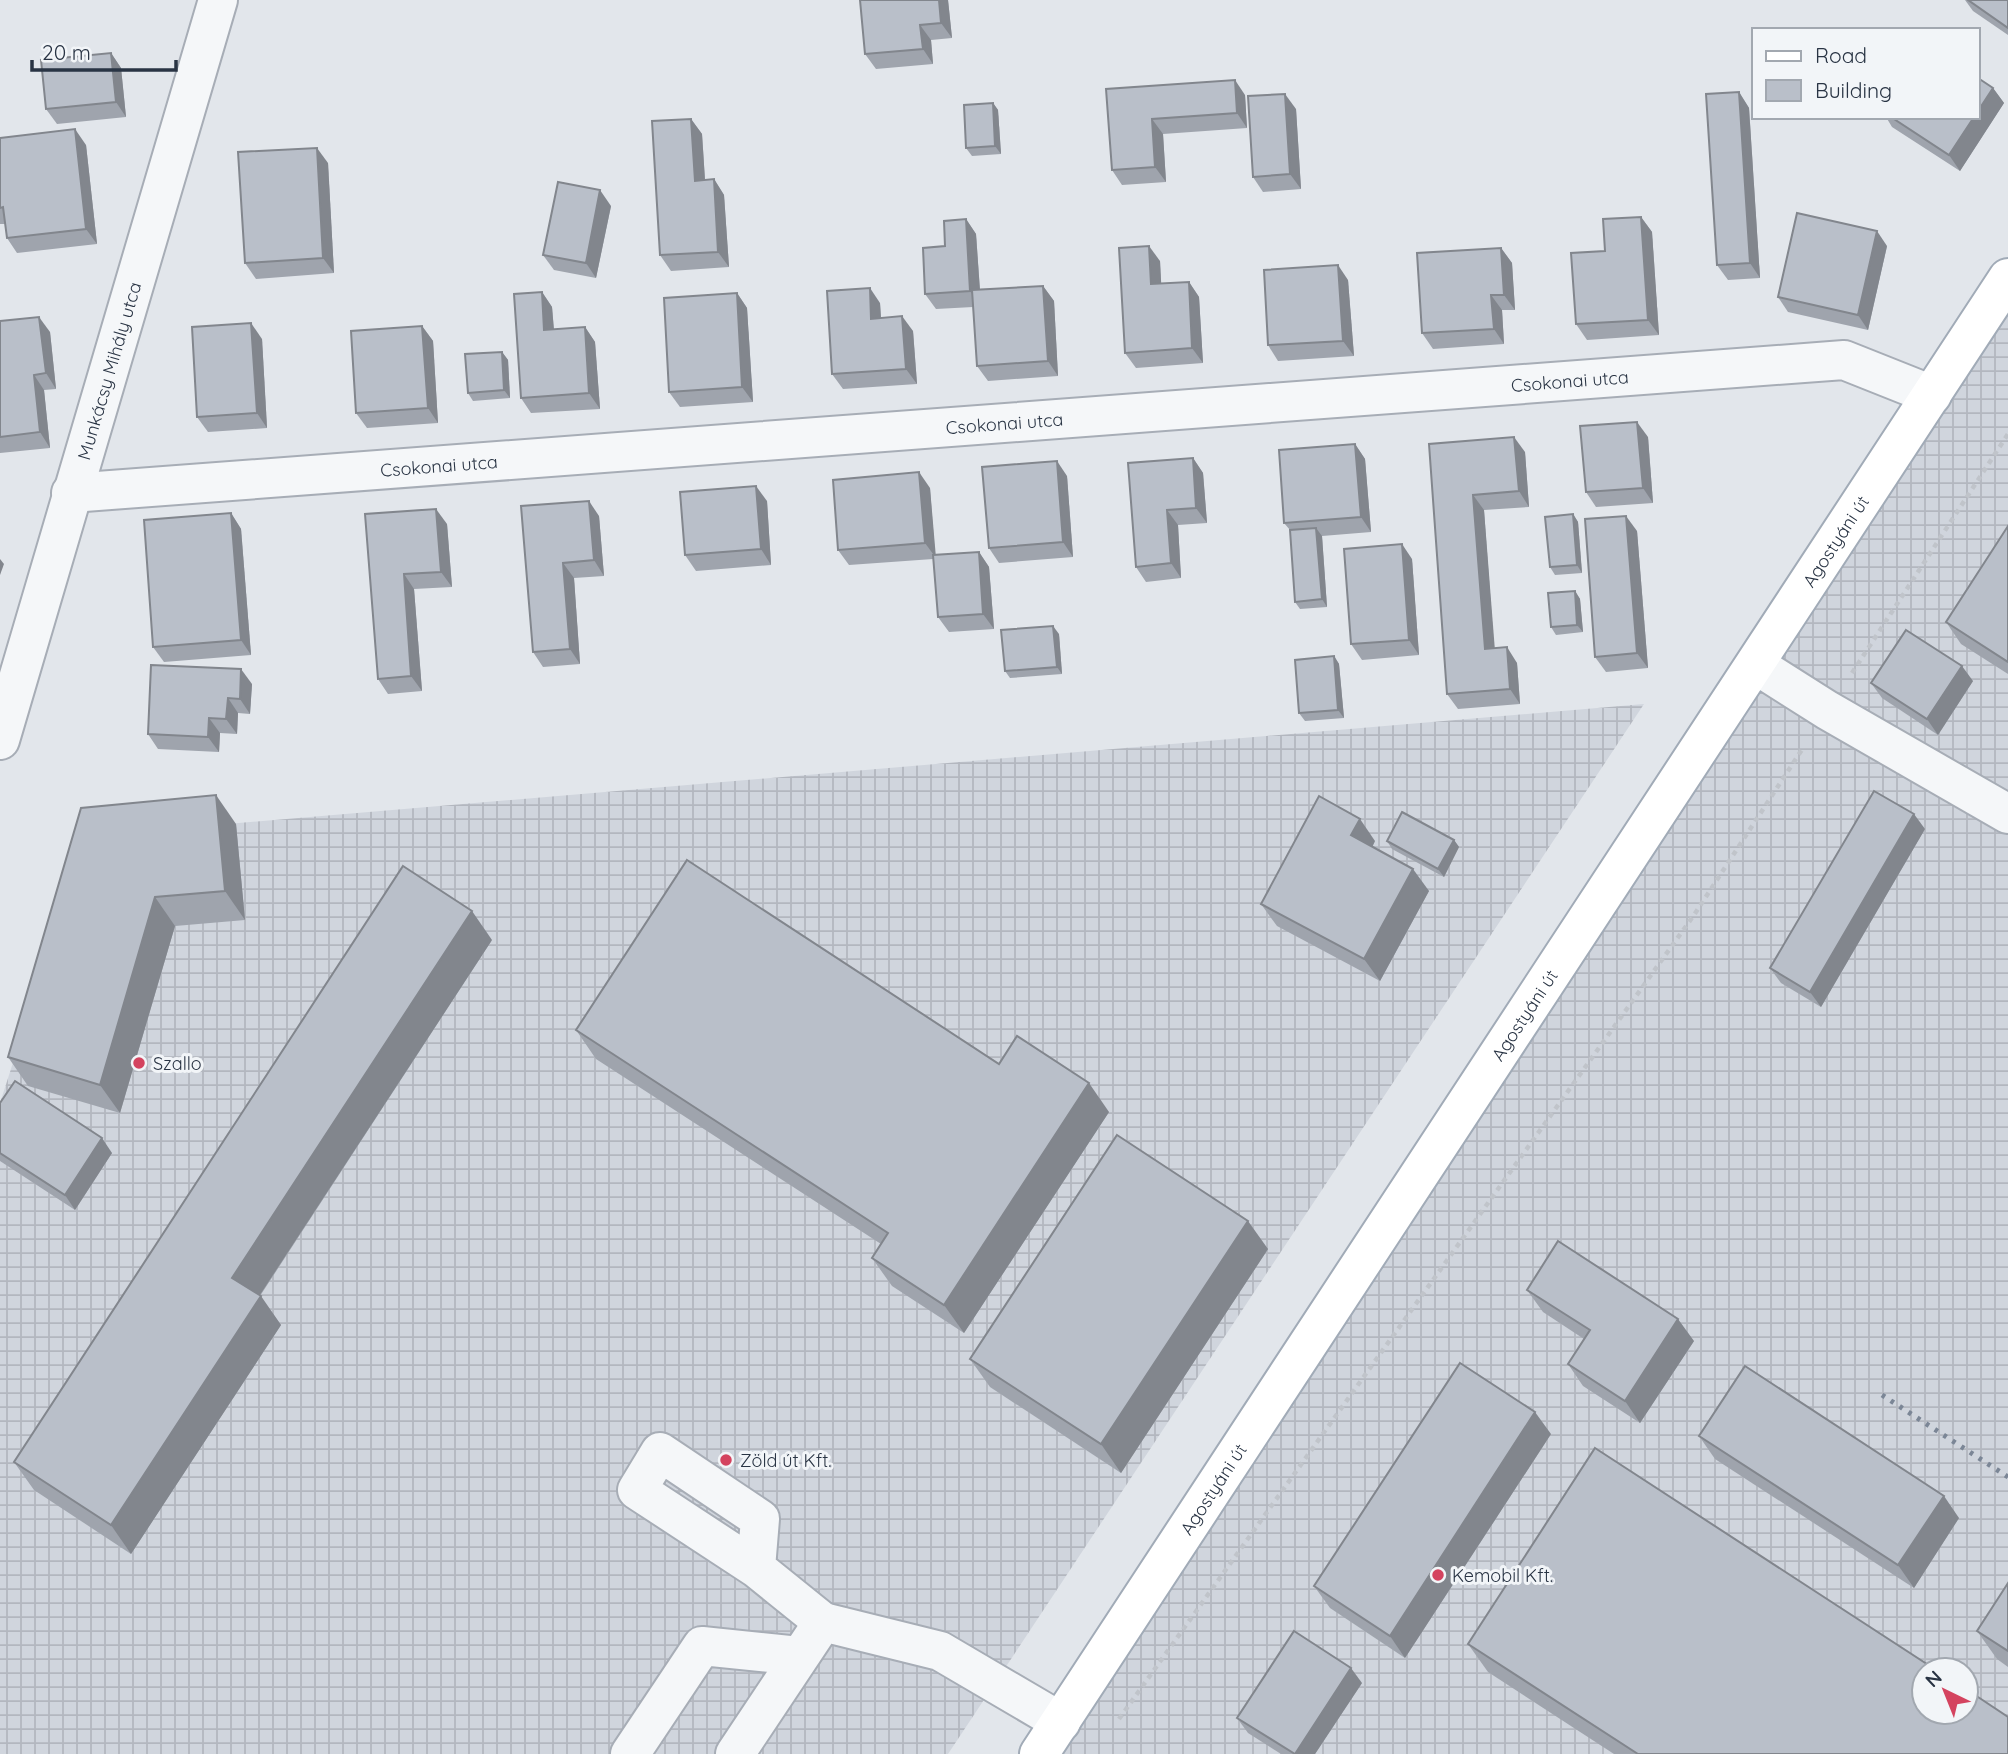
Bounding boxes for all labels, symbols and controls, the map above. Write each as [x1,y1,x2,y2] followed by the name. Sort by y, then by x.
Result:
[32,28,175,72] scale bar
[1752,28,1980,119] legend
[42,39,91,65] text: 20 m
[1815,42,1867,68] text: Road
[1815,77,1892,103] text: Building
[72,279,146,462] street label: Munkácsy Mihály utca
[1510,365,1629,396] street label: Csokonai utca
[945,407,1064,439] street label: Csokonai utca
[379,450,499,481] street label: Csokonai utca
[1797,491,1874,591] street label: Agostyáni út
[1486,965,1562,1065] street label: Agostyáni út
[153,1052,202,1075] place label: Szallo
[131,1055,147,1071] marker: Szallo
[1175,1439,1251,1539] street label: Agostyáni út
[740,1449,832,1472] place label: Zöld út Kft.
[718,1452,734,1468] marker: Zöld út Kft.
[1452,1564,1553,1587] place label: Kemobil Kft.
[1430,1567,1446,1583] marker: Kemobil Kft.
[1910,1656,1980,1726] north arrow
[1920,1665,1947,1692] text: N

